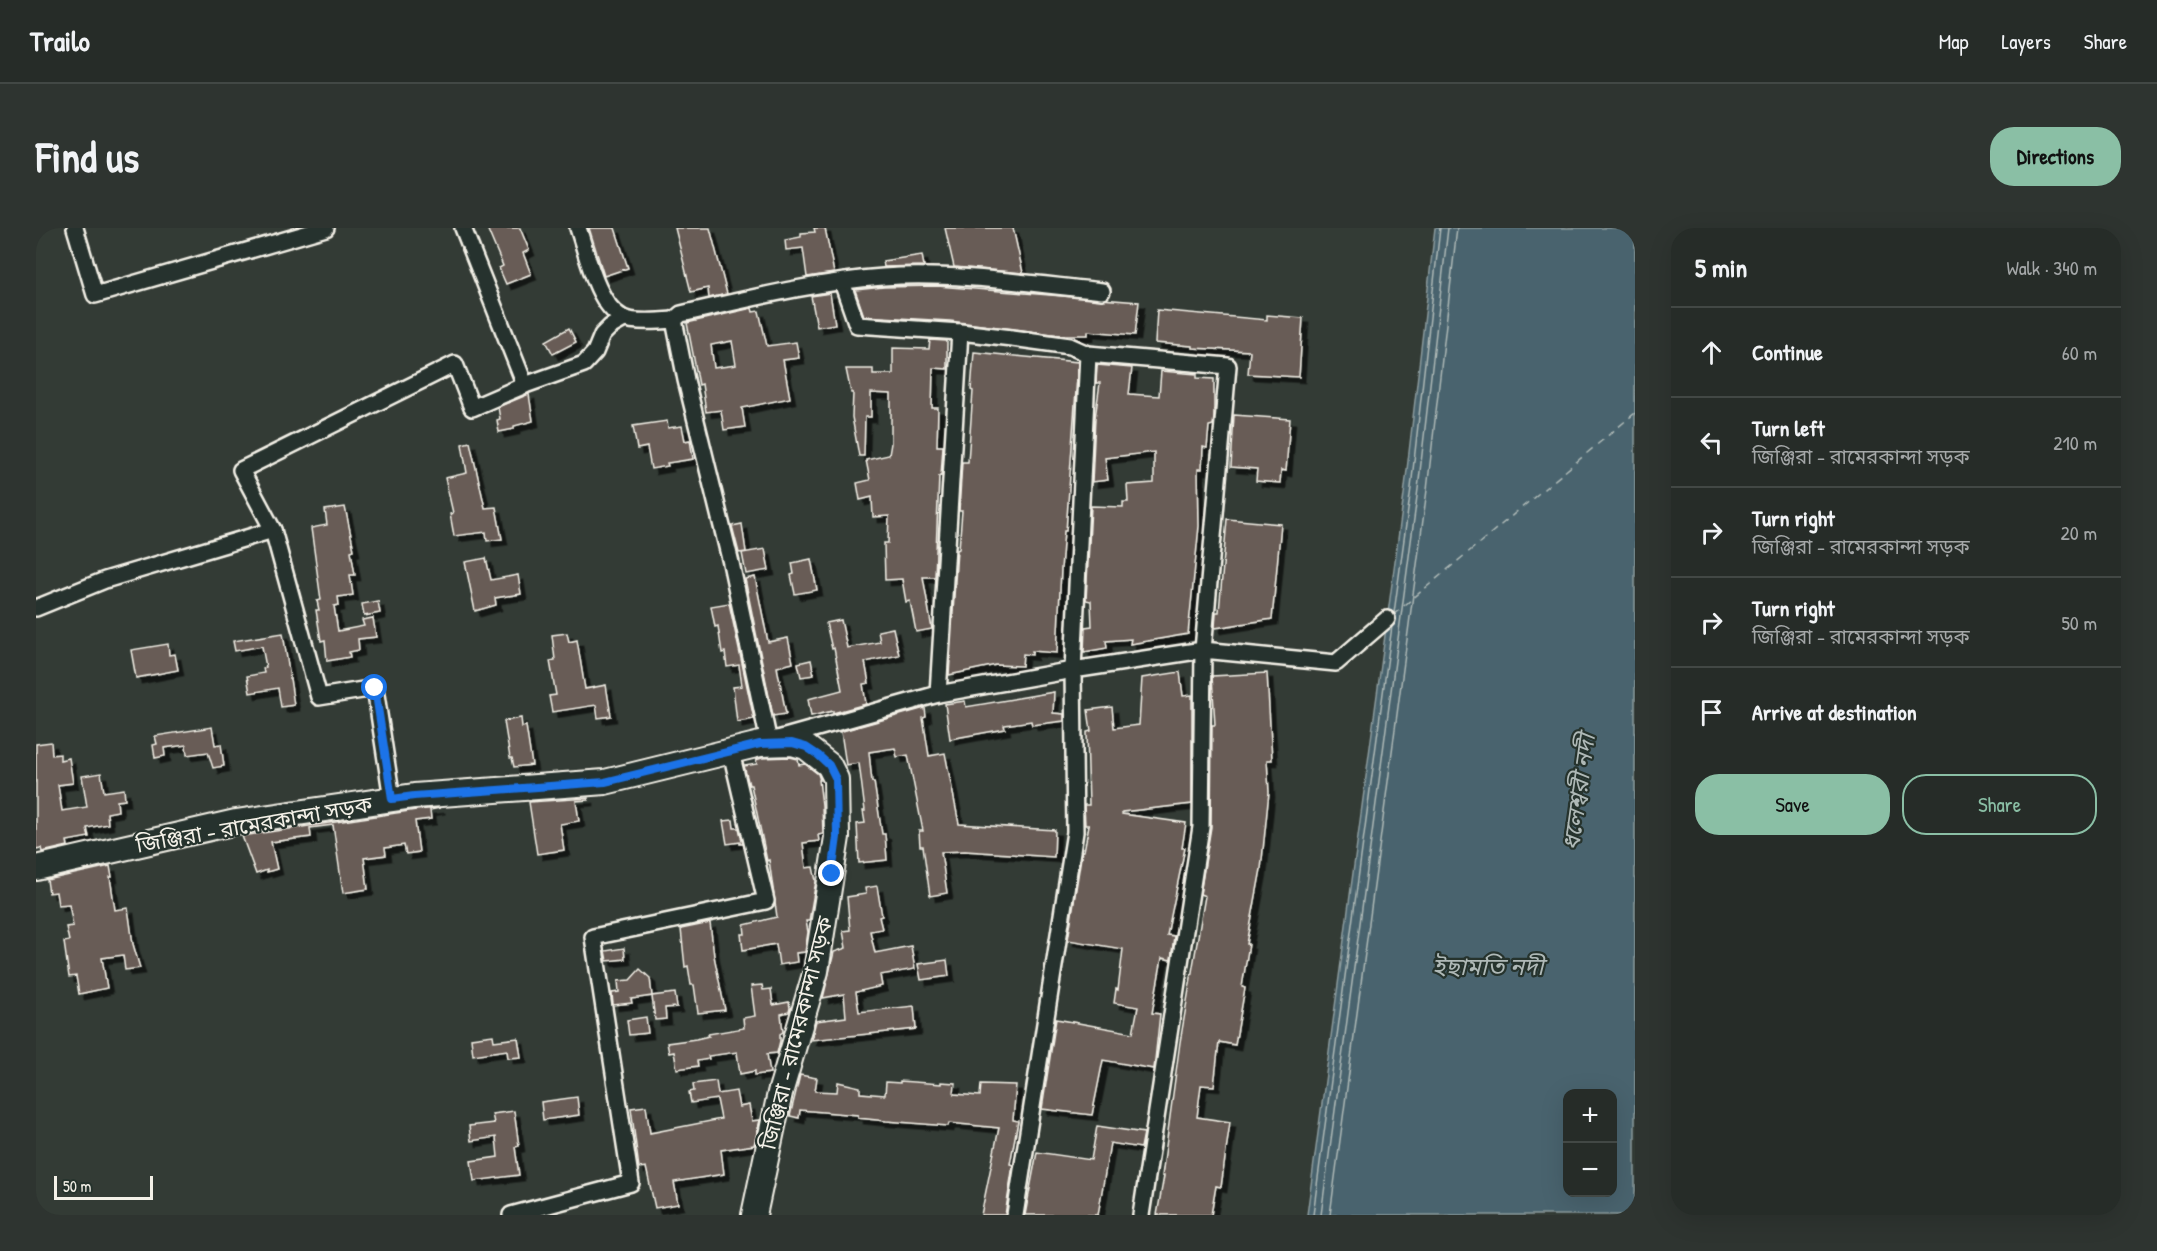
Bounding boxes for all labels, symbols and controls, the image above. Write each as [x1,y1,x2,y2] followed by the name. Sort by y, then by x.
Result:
[30,22,90,60] text: Trailo
[1939,27,1968,56] text: Map
[2001,27,2051,56] text: Layers
[2084,27,2127,56] text: Share
[1990,127,2121,186] button: Directions
[36,128,139,185] text: Find us
[1695,250,1747,285] text: 5 min
[2006,254,2097,281] text: Walk · 340 m
[1695,336,1728,369] icon: ahead
[1752,337,1823,367] text: Continue
[2062,339,2097,366] text: 60 m
[1752,413,1825,443] text: Turn left
[1695,426,1728,459] icon: left
[2053,429,2097,456] text: 210 m
[1752,443,1970,470] text: জিঞ্জিরা - রামেরকান্দা সড়ক
[1752,503,1835,533] text: Turn right
[1695,516,1728,549] icon: right
[2060,519,2097,546] text: 20 m
[1752,533,1970,560] text: জিঞ্জিরা - রামেরকান্দা সড়ক
[1752,593,1835,623] text: Turn right
[1695,606,1728,639] icon: right
[2061,609,2097,636] text: 50 m
[1752,623,1970,650] text: জিঞ্জিরা - রামেরকান্দা সড়ক
[361,674,387,700] route start
[1695,696,1728,729] icon: arrive
[1752,697,1917,727] text: Arrive at destination
[1554,727,1603,852] water label: ধলেশ্বরী নদী
[1695,774,1890,835] button: Save
[1902,774,2097,835] button: Share
[133,788,375,860] street label: জিঞ্জিরা - রামেরকান্দা সড়ক
[818,860,844,886] route end
[752,913,840,1154] street label: জিঞ্জিরা - রামেরকান্দা সড়ক
[1432,950,1548,982] water label: ইছামতি নদী
[1563,1089,1617,1197] map controls
[1563,1089,1617,1143] button: +
[1563,1143,1617,1197] button: −
[54,1173,153,1200] scale bar
[63,1175,92,1197] text: 50 m

